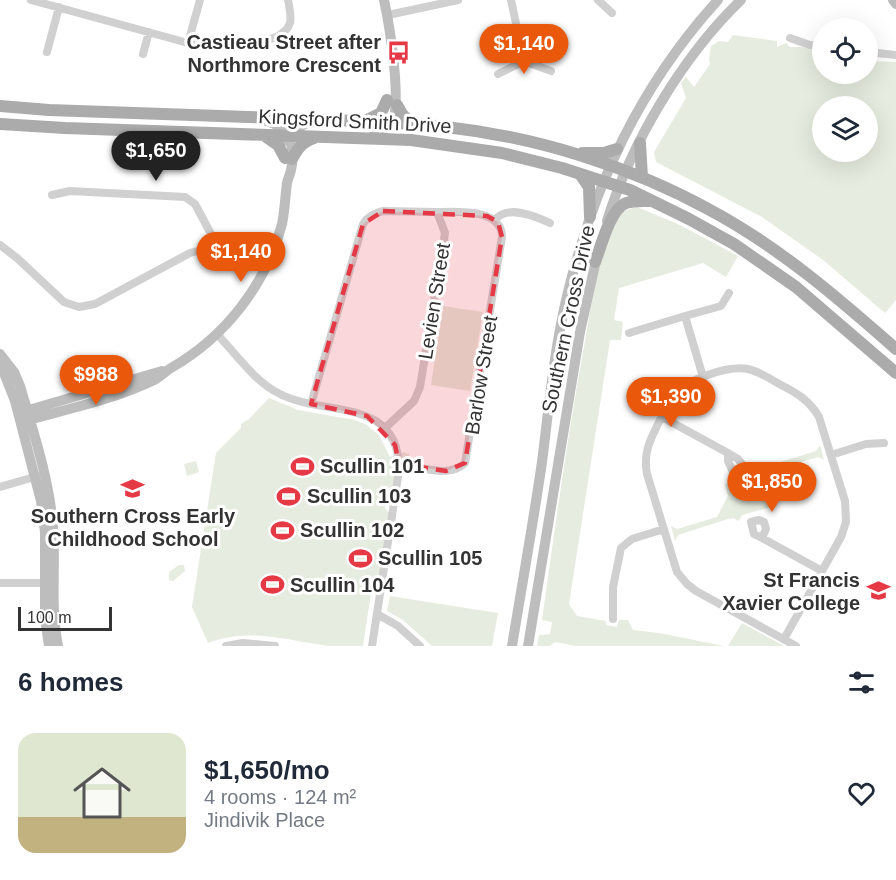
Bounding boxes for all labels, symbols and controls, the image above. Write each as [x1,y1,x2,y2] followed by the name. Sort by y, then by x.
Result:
[812,18,878,162] map controls
[812,18,878,84] button: locate
[475,24,573,75] pin: $1,140
[186,31,381,76] place label: Castieau Street after Northmore Crescent
[493,32,555,54] text: $1,140
[386,40,412,66] bus stop icon: Castieau Street after Northmore Crescent
[812,96,878,162] button: layers
[258,105,452,137] street label: Kingsford Smith Drive
[107,131,205,182] pin: $1,650
[125,139,187,161] text: $1,650
[537,223,599,415] street label: Southern Cross Drive
[192,232,290,283] pin: $1,140
[210,240,272,262] text: $1,140
[414,241,454,361] street label: Levien Street
[461,314,501,436] street label: Barlow Street
[60,355,132,406] pin: $988
[74,363,118,385] text: $988
[622,377,720,428] pin: $1,390
[640,385,702,407] text: $1,390
[289,453,315,479] sports icon: Scullin 101
[320,455,425,477] place label: Scullin 101
[723,462,821,513] pin: $1,850
[741,470,803,492] text: $1,850
[120,476,146,502] school or university icon: Southern Cross Early Childhood School
[276,483,302,509] sports icon: Scullin 103
[307,485,412,507] place label: Scullin 103
[31,505,236,550] place label: Southern Cross Early Childhood School
[269,517,295,543] sports icon: Scullin 102
[300,519,405,541] place label: Scullin 102
[347,545,373,571] sports icon: Scullin 105
[378,547,483,569] place label: Scullin 105
[722,569,860,614] place label: St Francis Xavier College
[259,572,285,598] sports icon: Scullin 104
[290,574,395,596] place label: Scullin 104
[865,578,891,604] school or university icon: St Francis Xavier College
[18,604,112,632] scale bar
[27,609,71,626] text: 100 m
[845,666,878,699] icon: filters
[18,667,124,697] text: 6 homes
[204,755,330,785] text: $1,650/mo
[66,757,138,829] icon: home
[845,777,878,810] icon: heart
[204,786,356,808] text: 4 rooms · 124 m²
[204,809,325,831] text: Jindivik Place

